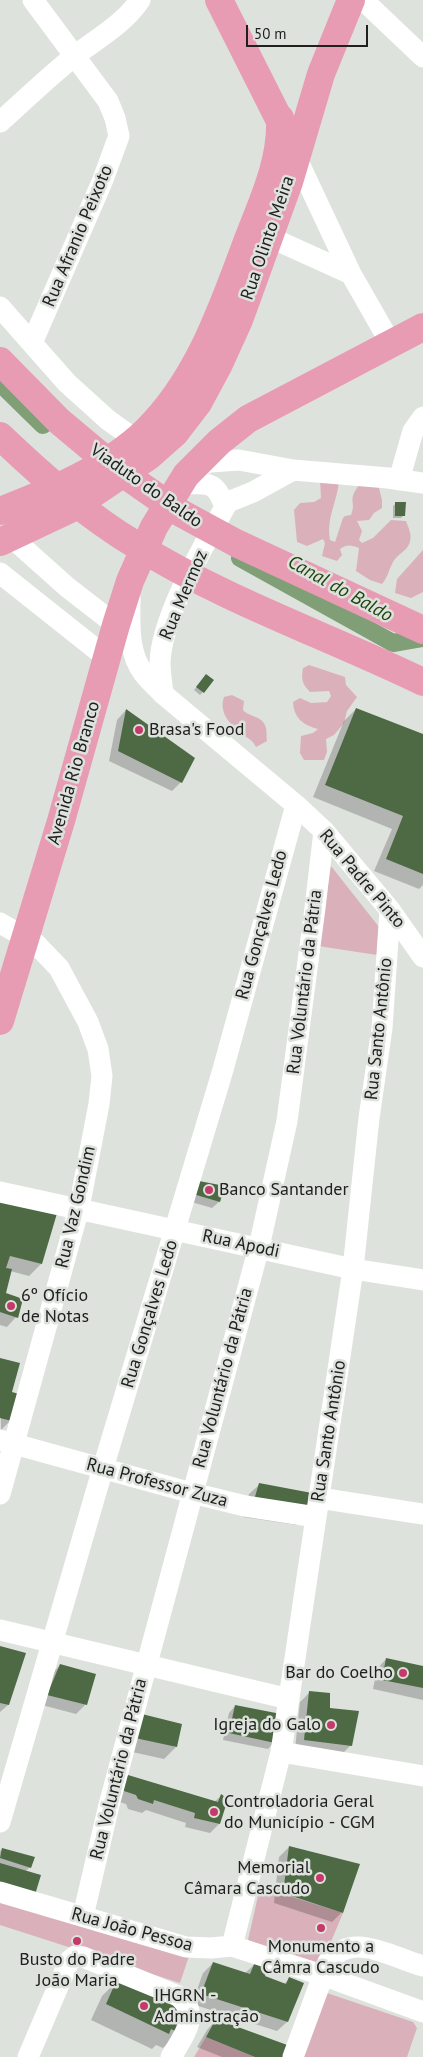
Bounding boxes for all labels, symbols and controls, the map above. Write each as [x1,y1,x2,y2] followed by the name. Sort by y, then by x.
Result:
[248,15,370,47] scale bar
[254,24,287,43] text: 50 m
[38,162,118,310] street label: Rua Afranio Peixoto
[237,173,299,303] street label: Rua Olinto Meira
[86,439,206,533] street label: Viaduto do Baldo
[155,547,213,643] street label: Rua Mermoz
[284,551,396,627] water label: Canal do Baldo
[43,699,105,847] street label: Avenida Rio Branco
[149,719,244,741] place label: Brasa's Food
[133,724,145,736] marker: Brasa's Food
[314,825,410,933] street label: Rua Padre Pinto
[232,848,292,1002] street label: Rua Gonçalves Ledo
[283,888,327,1076] street label: Rua Voluntário da Pátria
[361,957,397,1101] street label: Rua Santo Antônio
[51,1144,101,1270] street label: Rua Vaz Gondim
[219,1179,349,1201] place label: Banco Santander
[203,1184,215,1196] marker: Banco Santander
[200,1225,282,1263] street label: Rua Apodi
[117,1237,183,1391] street label: Rua Gonçalves Ledo
[21,1285,89,1328] place label: 6º Ofício de Notas
[189,1285,257,1471] street label: Rua Voluntário da Pátria
[5,1300,17,1312] marker: 6º Ofício de Notas
[307,1359,351,1503] street label: Rua Santo Antônio
[84,1454,230,1512] street label: Rua Professor Zuza
[285,1662,393,1684] place label: Bar do Coelho
[397,1667,409,1679] marker: Bar do Coelho
[86,1676,152,1862] street label: Rua Voluntário da Pátria
[213,1714,321,1736] place label: Igreja do Galo
[325,1719,337,1731] marker: Igreja do Galo
[224,1791,375,1834] place label: Controladoria Geral do Município - CGM
[208,1806,220,1818] marker: Controladoria Geral do Município - CGM
[184,1857,310,1900] place label: Memorial Câmara Cascudo
[314,1872,326,1884] marker: Memorial Câmara Cascudo
[69,1903,195,1957] street label: Rua João Pessoa
[315,1922,327,1934] marker: Monumento a Câmra Cascudo
[71,1935,83,1947] marker: Busto do Padre João Maria
[262,1936,380,1978] place label: Monumento a Câmra Cascudo
[19,1949,135,1992] place label: Busto do Padre João Maria
[154,1985,259,2028] place label: IHGRN - Adminstração
[138,2000,150,2012] marker: IHGRN - Adminstração

